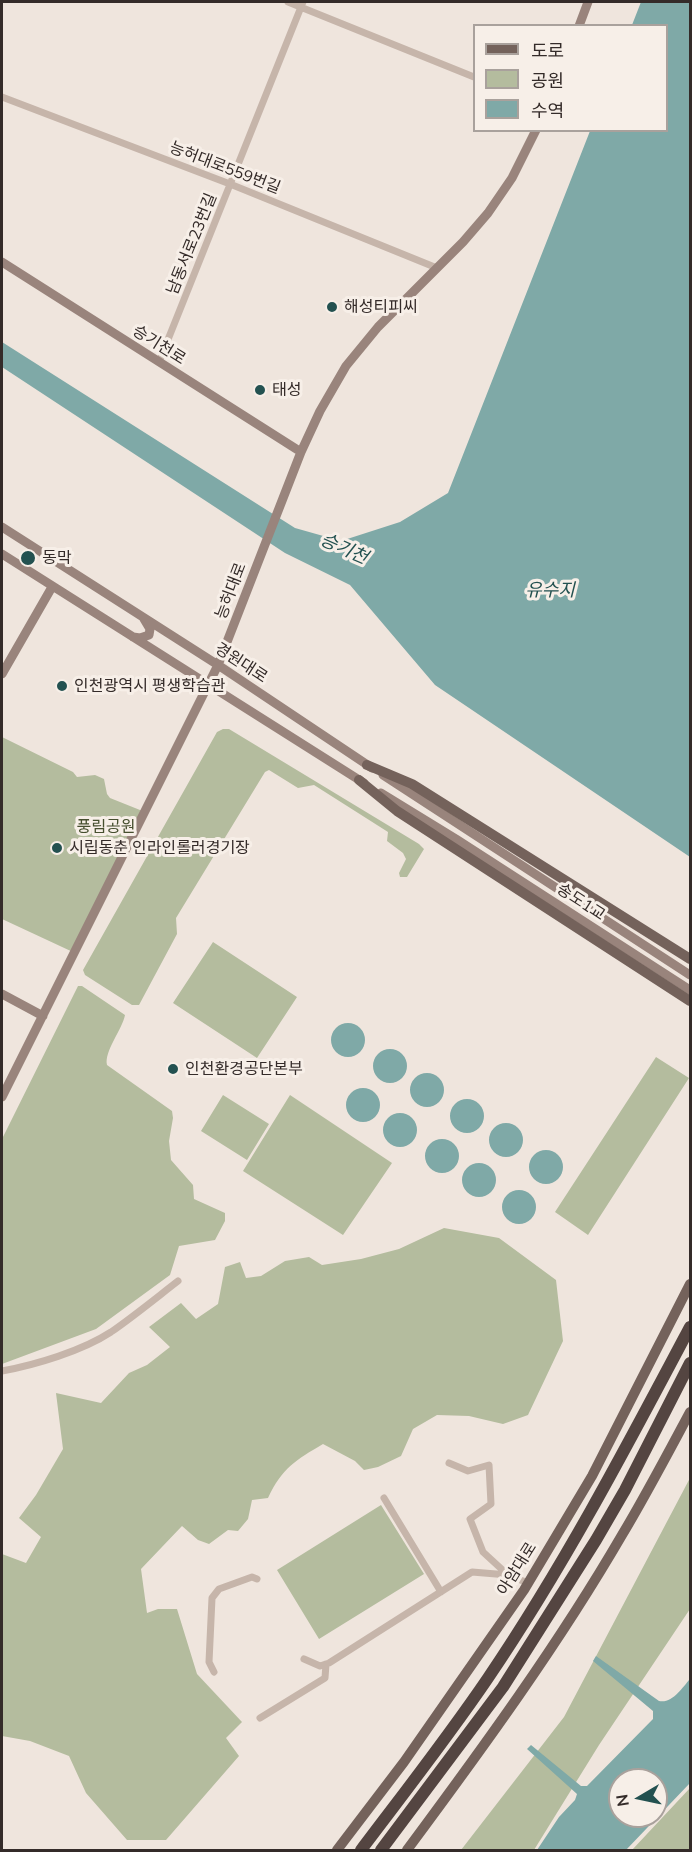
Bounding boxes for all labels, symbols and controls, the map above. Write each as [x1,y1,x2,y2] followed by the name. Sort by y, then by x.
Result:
[473,24,668,132] legend
[531,39,564,62] text: 도로
[531,69,564,92] text: 공원
[531,99,564,122] text: 수역
[167,138,283,198] street label: 능허대로559번길
[163,191,221,297] street label: 남동서로23번길
[344,297,418,317] place label: 해성티피씨
[325,300,339,314] marker: 해성티피씨
[129,321,189,369] street label: 승기천로
[272,380,301,400] place label: 태성
[253,383,267,397] marker: 태성
[317,529,371,569] water label: 승기천
[42,548,71,568] place label: 동막
[19,549,37,567] marker: 동막
[211,560,251,622] street label: 능허대로
[525,580,575,602] water label: 유수지
[211,639,271,687] street label: 경원대로
[74,676,225,696] place label: 인천광역시 평생학습관
[55,679,69,693] marker: 인천광역시 평생학습관
[77,817,135,837] park label: 풍림공원
[69,838,250,858] place label: 시립동춘 인라인롤러경기장
[50,841,64,855] marker: 시립동춘 인라인롤러경기장
[553,879,609,925] street label: 송도1교
[185,1059,303,1079] place label: 인천환경공단본부
[166,1062,180,1076] marker: 인천환경공단본부
[493,1539,541,1599] street label: 아암대로
[608,1768,668,1828] north arrow
[611,1793,633,1808] text: N

